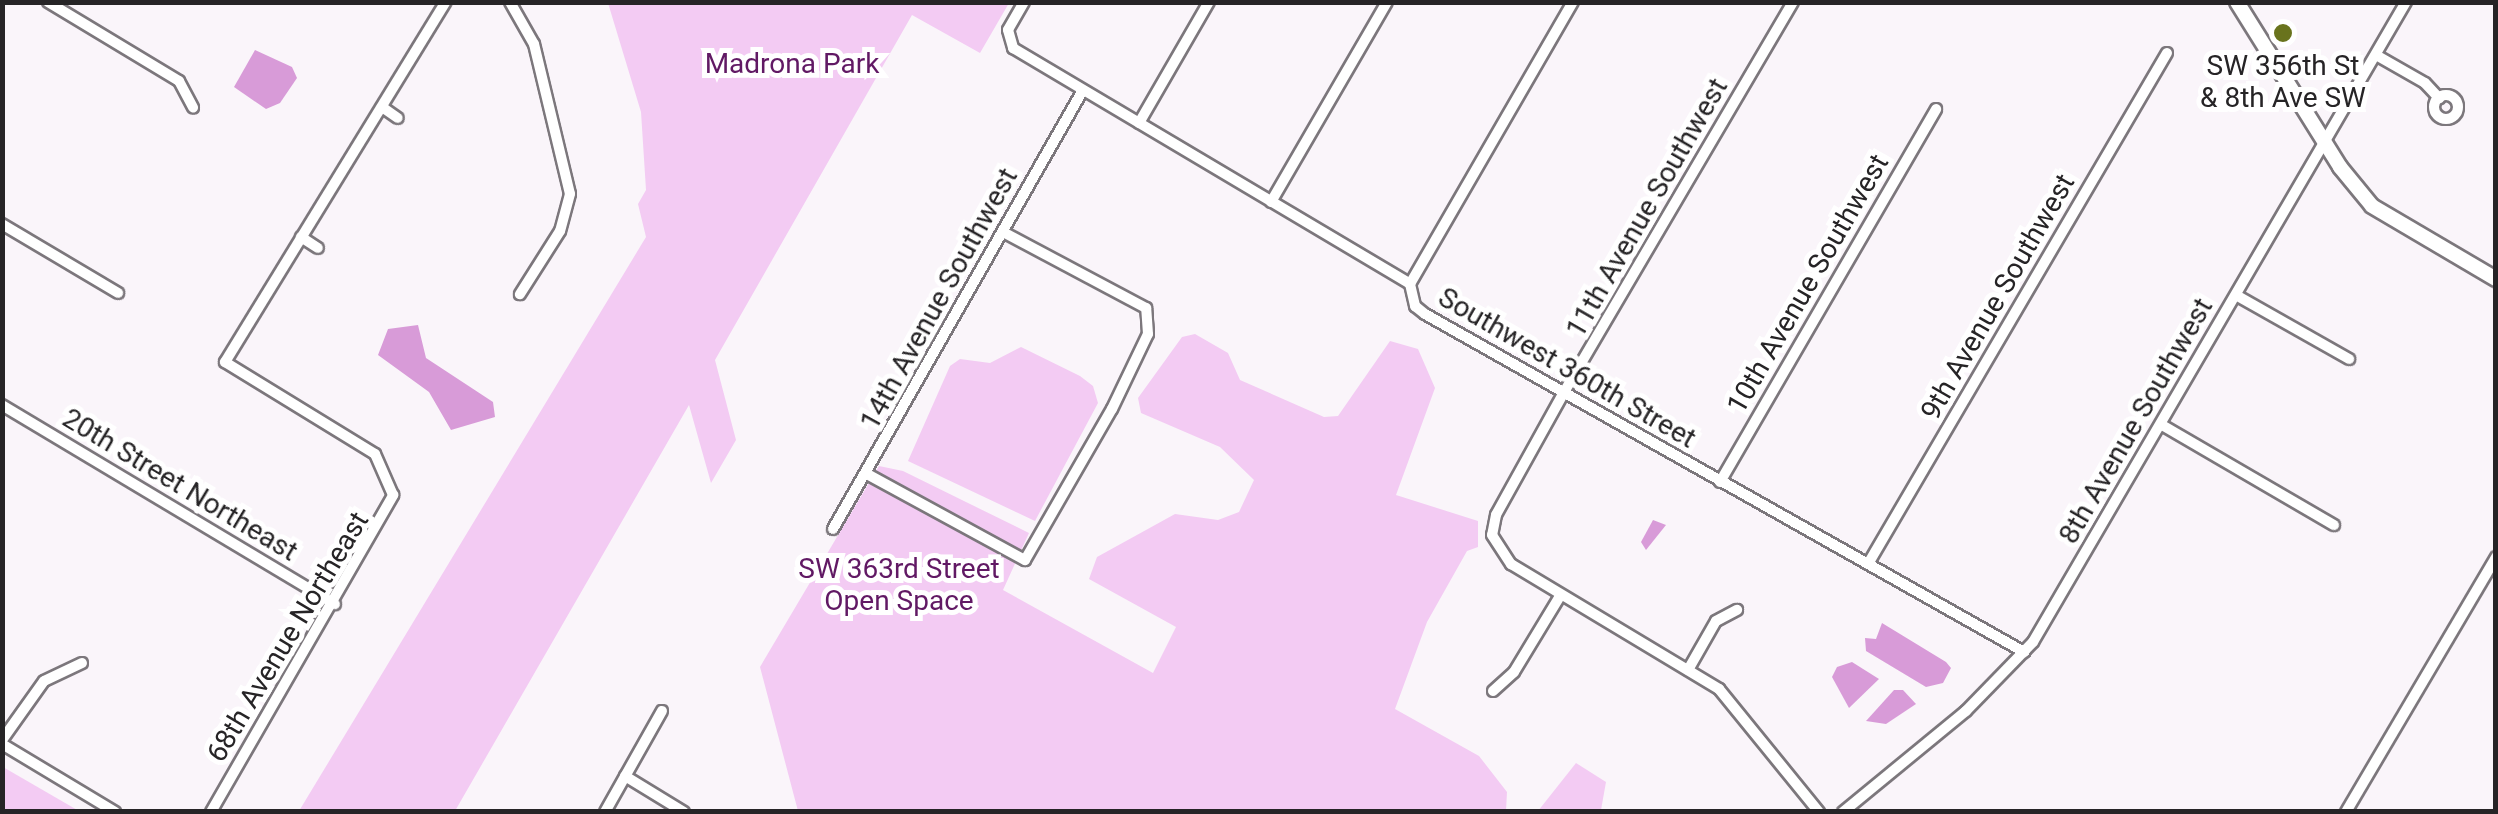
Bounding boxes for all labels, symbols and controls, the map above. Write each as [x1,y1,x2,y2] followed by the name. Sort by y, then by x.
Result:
[2272,22,2294,44] marker: SW 356th St & 8th Ave SW
[705,47,879,81] park label: Madrona Park
[2200,49,2366,115] place label: SW 356th St & 8th Ave SW
[1559,72,1735,344] street label: 11th Avenue Southwest
[1720,148,1896,420] street label: 10th Avenue Southwest
[853,162,1025,436] street label: 14th Avenue Southwest
[1914,168,2082,426] street label: 9th Avenue Southwest
[1432,281,1702,455] street label: Southwest 360th Street
[2052,292,2220,550] street label: 8th Avenue Southwest
[56,402,304,568] street label: 20th Street Northeast
[200,506,376,768] street label: 68th Avenue Northeast
[798,552,1000,618] park label: SW 363rd Street Open Space

